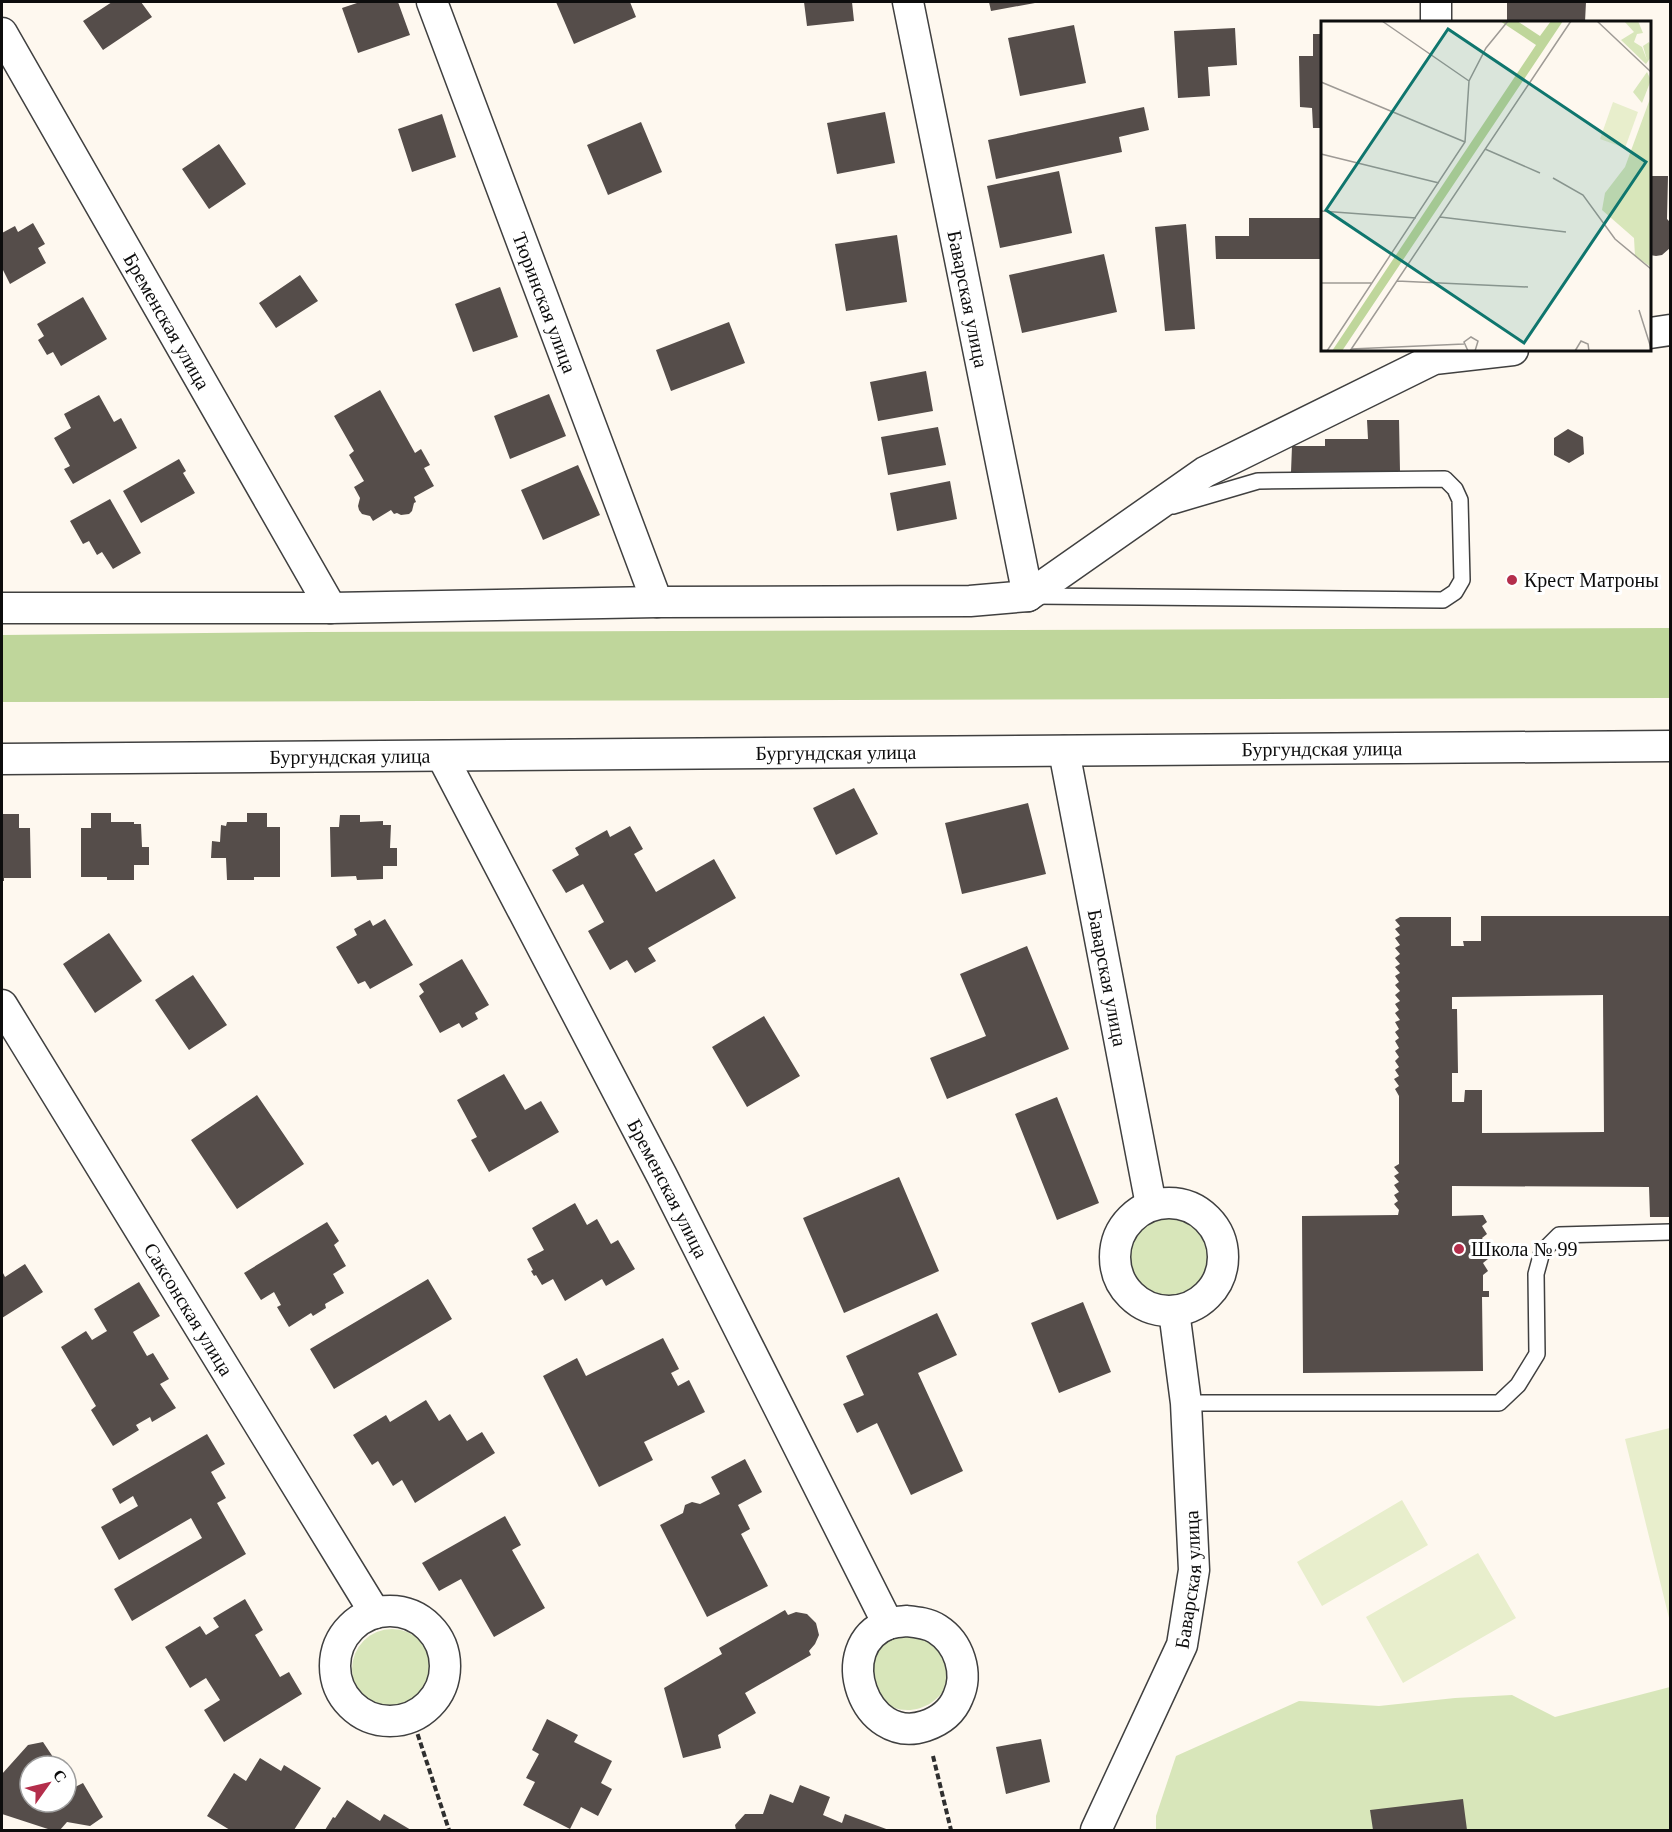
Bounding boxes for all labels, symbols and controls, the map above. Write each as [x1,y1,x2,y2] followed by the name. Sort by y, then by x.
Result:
[1321,21,1651,351] inset map
[508,229,581,376] street label: Тюринская улица
[943,229,993,370] street label: Баварская улица
[119,249,215,393] street label: Бременская улица
[1524,569,1659,592] place label: Крест Матроны
[1505,573,1519,587] marker: Крест Матроны
[1241,737,1403,761] street label: Бургундская улица
[755,741,917,765] street label: Бургундская улица
[269,745,431,769] street label: Бургундская улица
[1084,907,1131,1048] street label: Баварская улица
[623,1115,713,1262] street label: Бременская улица
[1471,1238,1578,1260] place label: Школа № 99
[140,1239,238,1380] street label: Саксонская улица
[1452,1242,1466,1256] marker: Школа № 99
[1171,1510,1205,1650] street label: Баварская улица
[18,1754,78,1814] north arrow
[50,1766,70,1785] text: С

